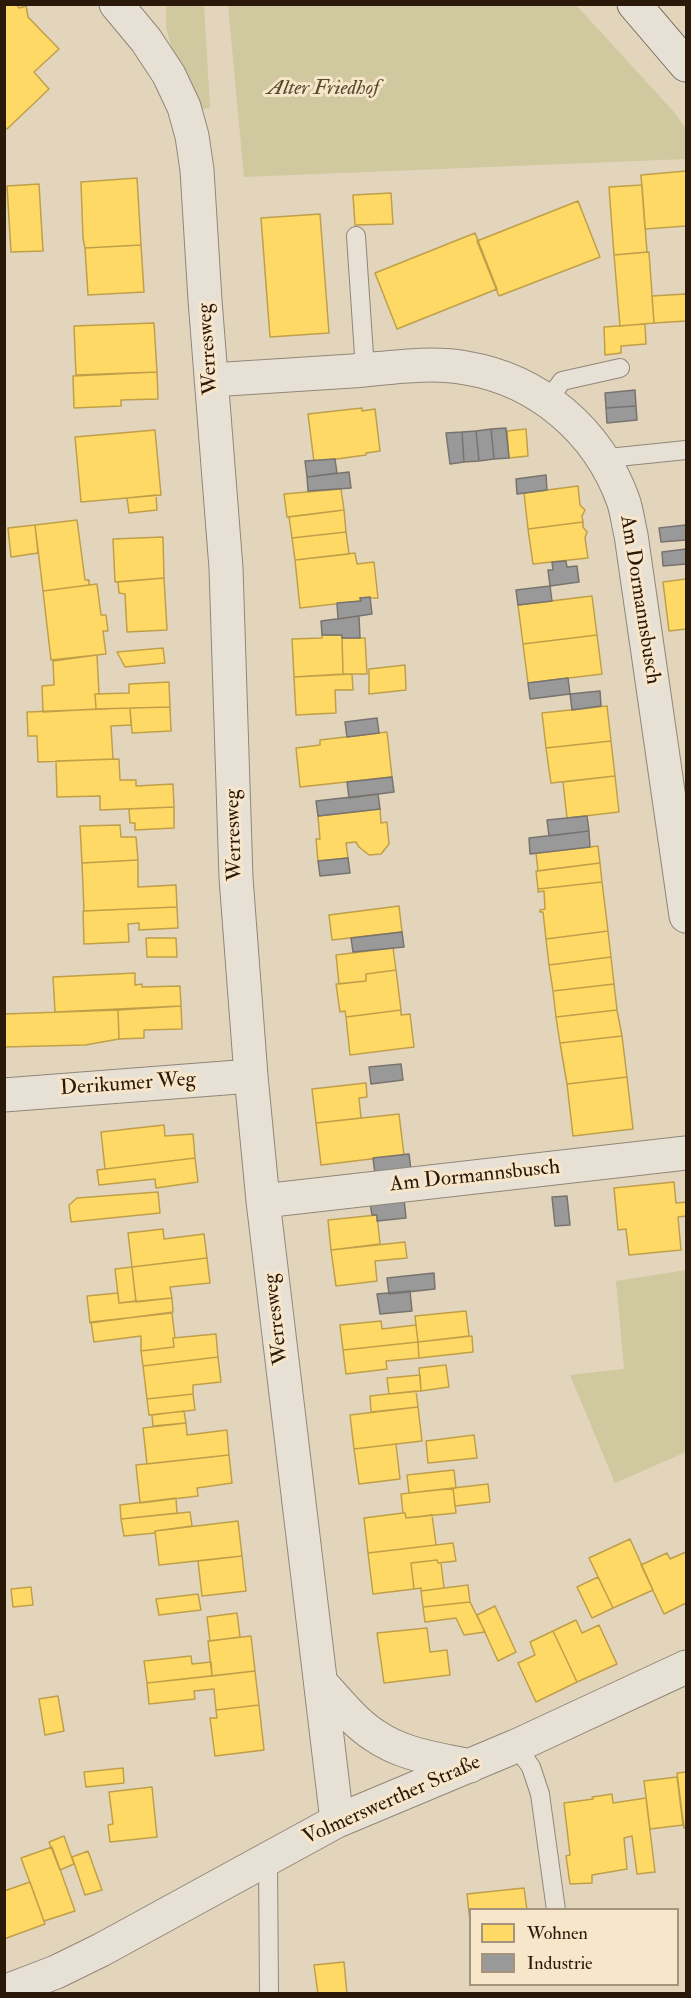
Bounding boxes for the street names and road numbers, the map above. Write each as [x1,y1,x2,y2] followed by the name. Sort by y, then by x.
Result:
[193,302,225,396] street label: Werresweg
[613,514,665,686] street label: Am Dormannsbusch
[221,789,249,881] street label: Werresweg
[59,1068,197,1102] street label: Derikumer Weg
[389,1156,561,1198] street label: Am Dormannsbusch
[259,1272,295,1366] street label: Werresweg
[299,1750,485,1852] street label: Volmerswerther Straße

